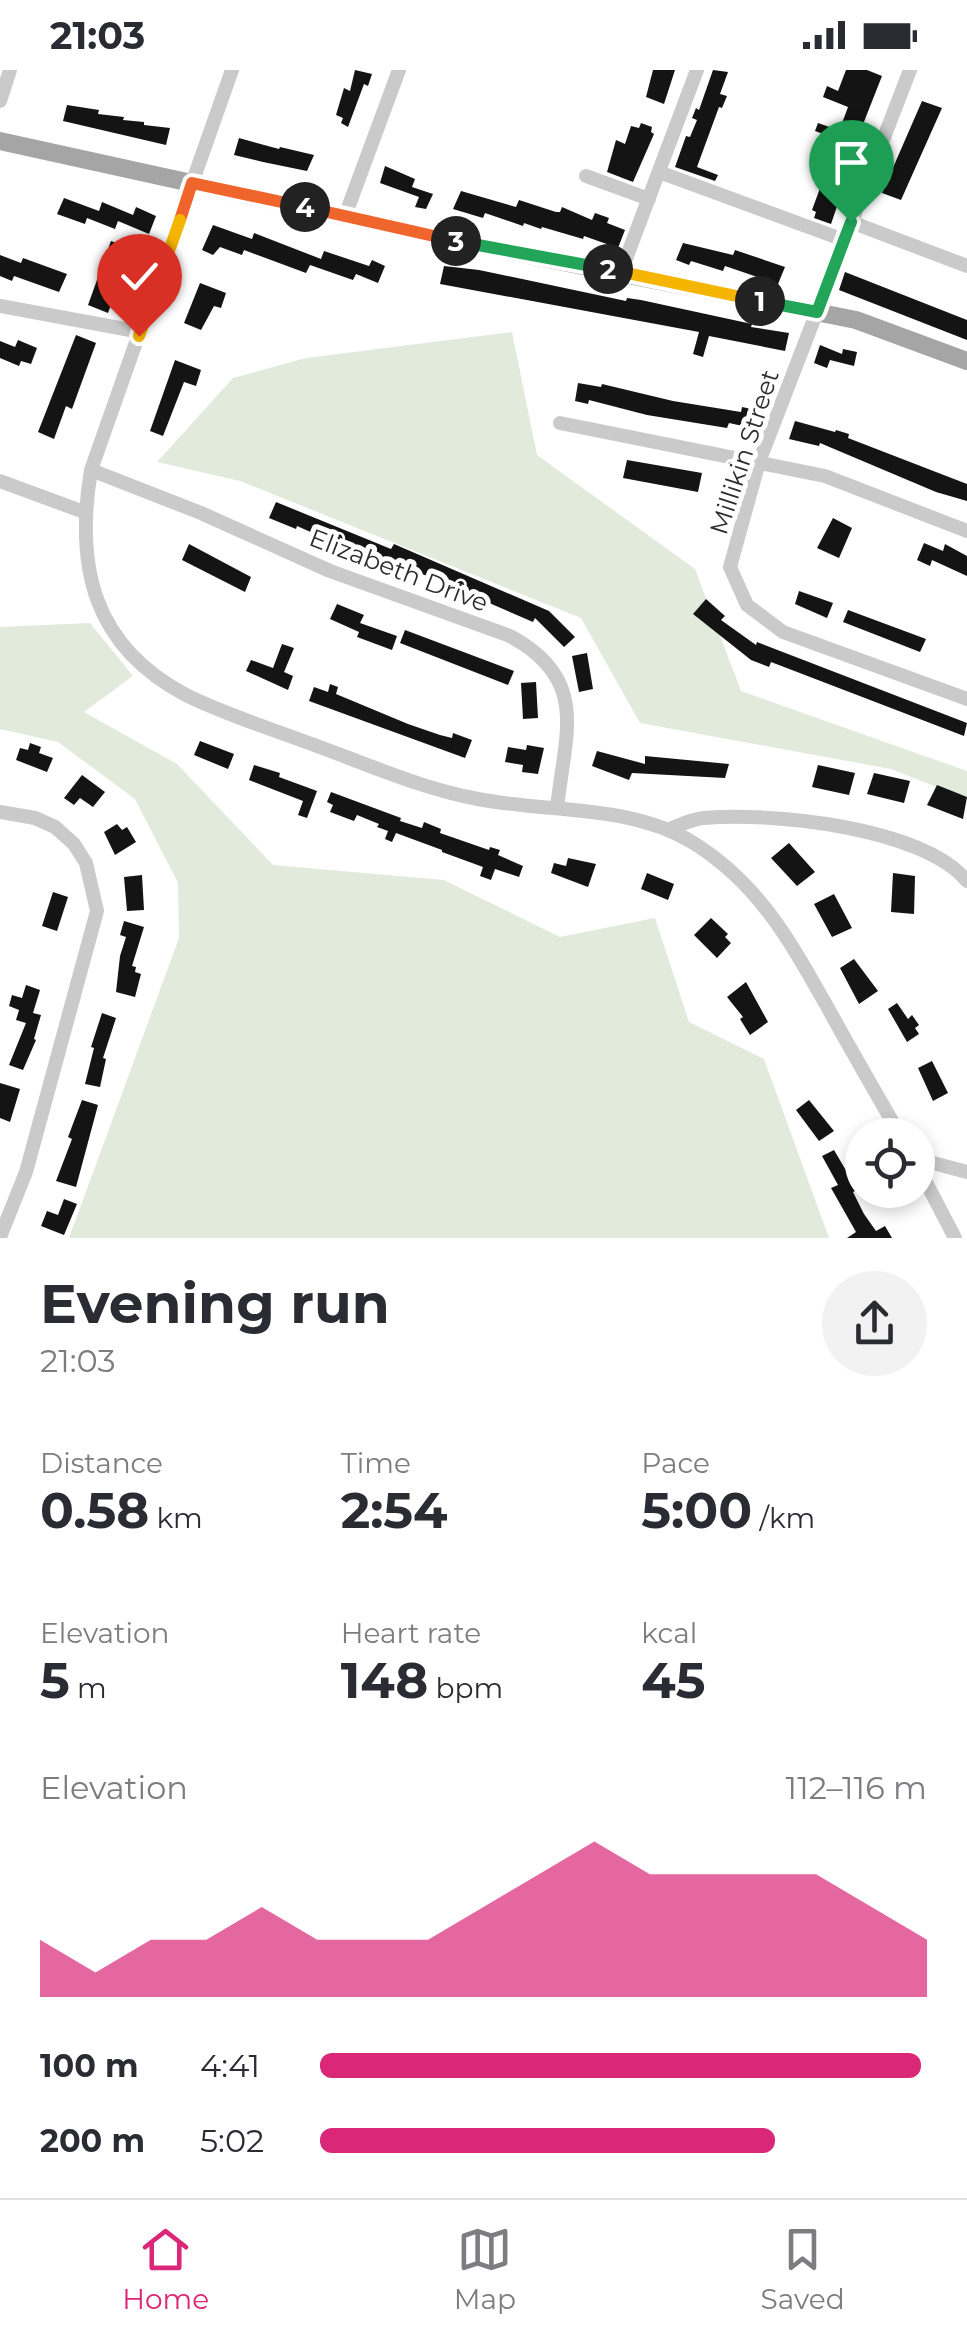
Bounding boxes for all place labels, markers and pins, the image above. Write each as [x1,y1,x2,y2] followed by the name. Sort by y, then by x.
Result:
[809,120,894,223] pin
[280,182,330,232] pin: 4
[431,216,481,266] pin: 3
[97,234,182,337] pin
[583,244,633,294] pin: 2
[735,276,785,326] pin: 1

